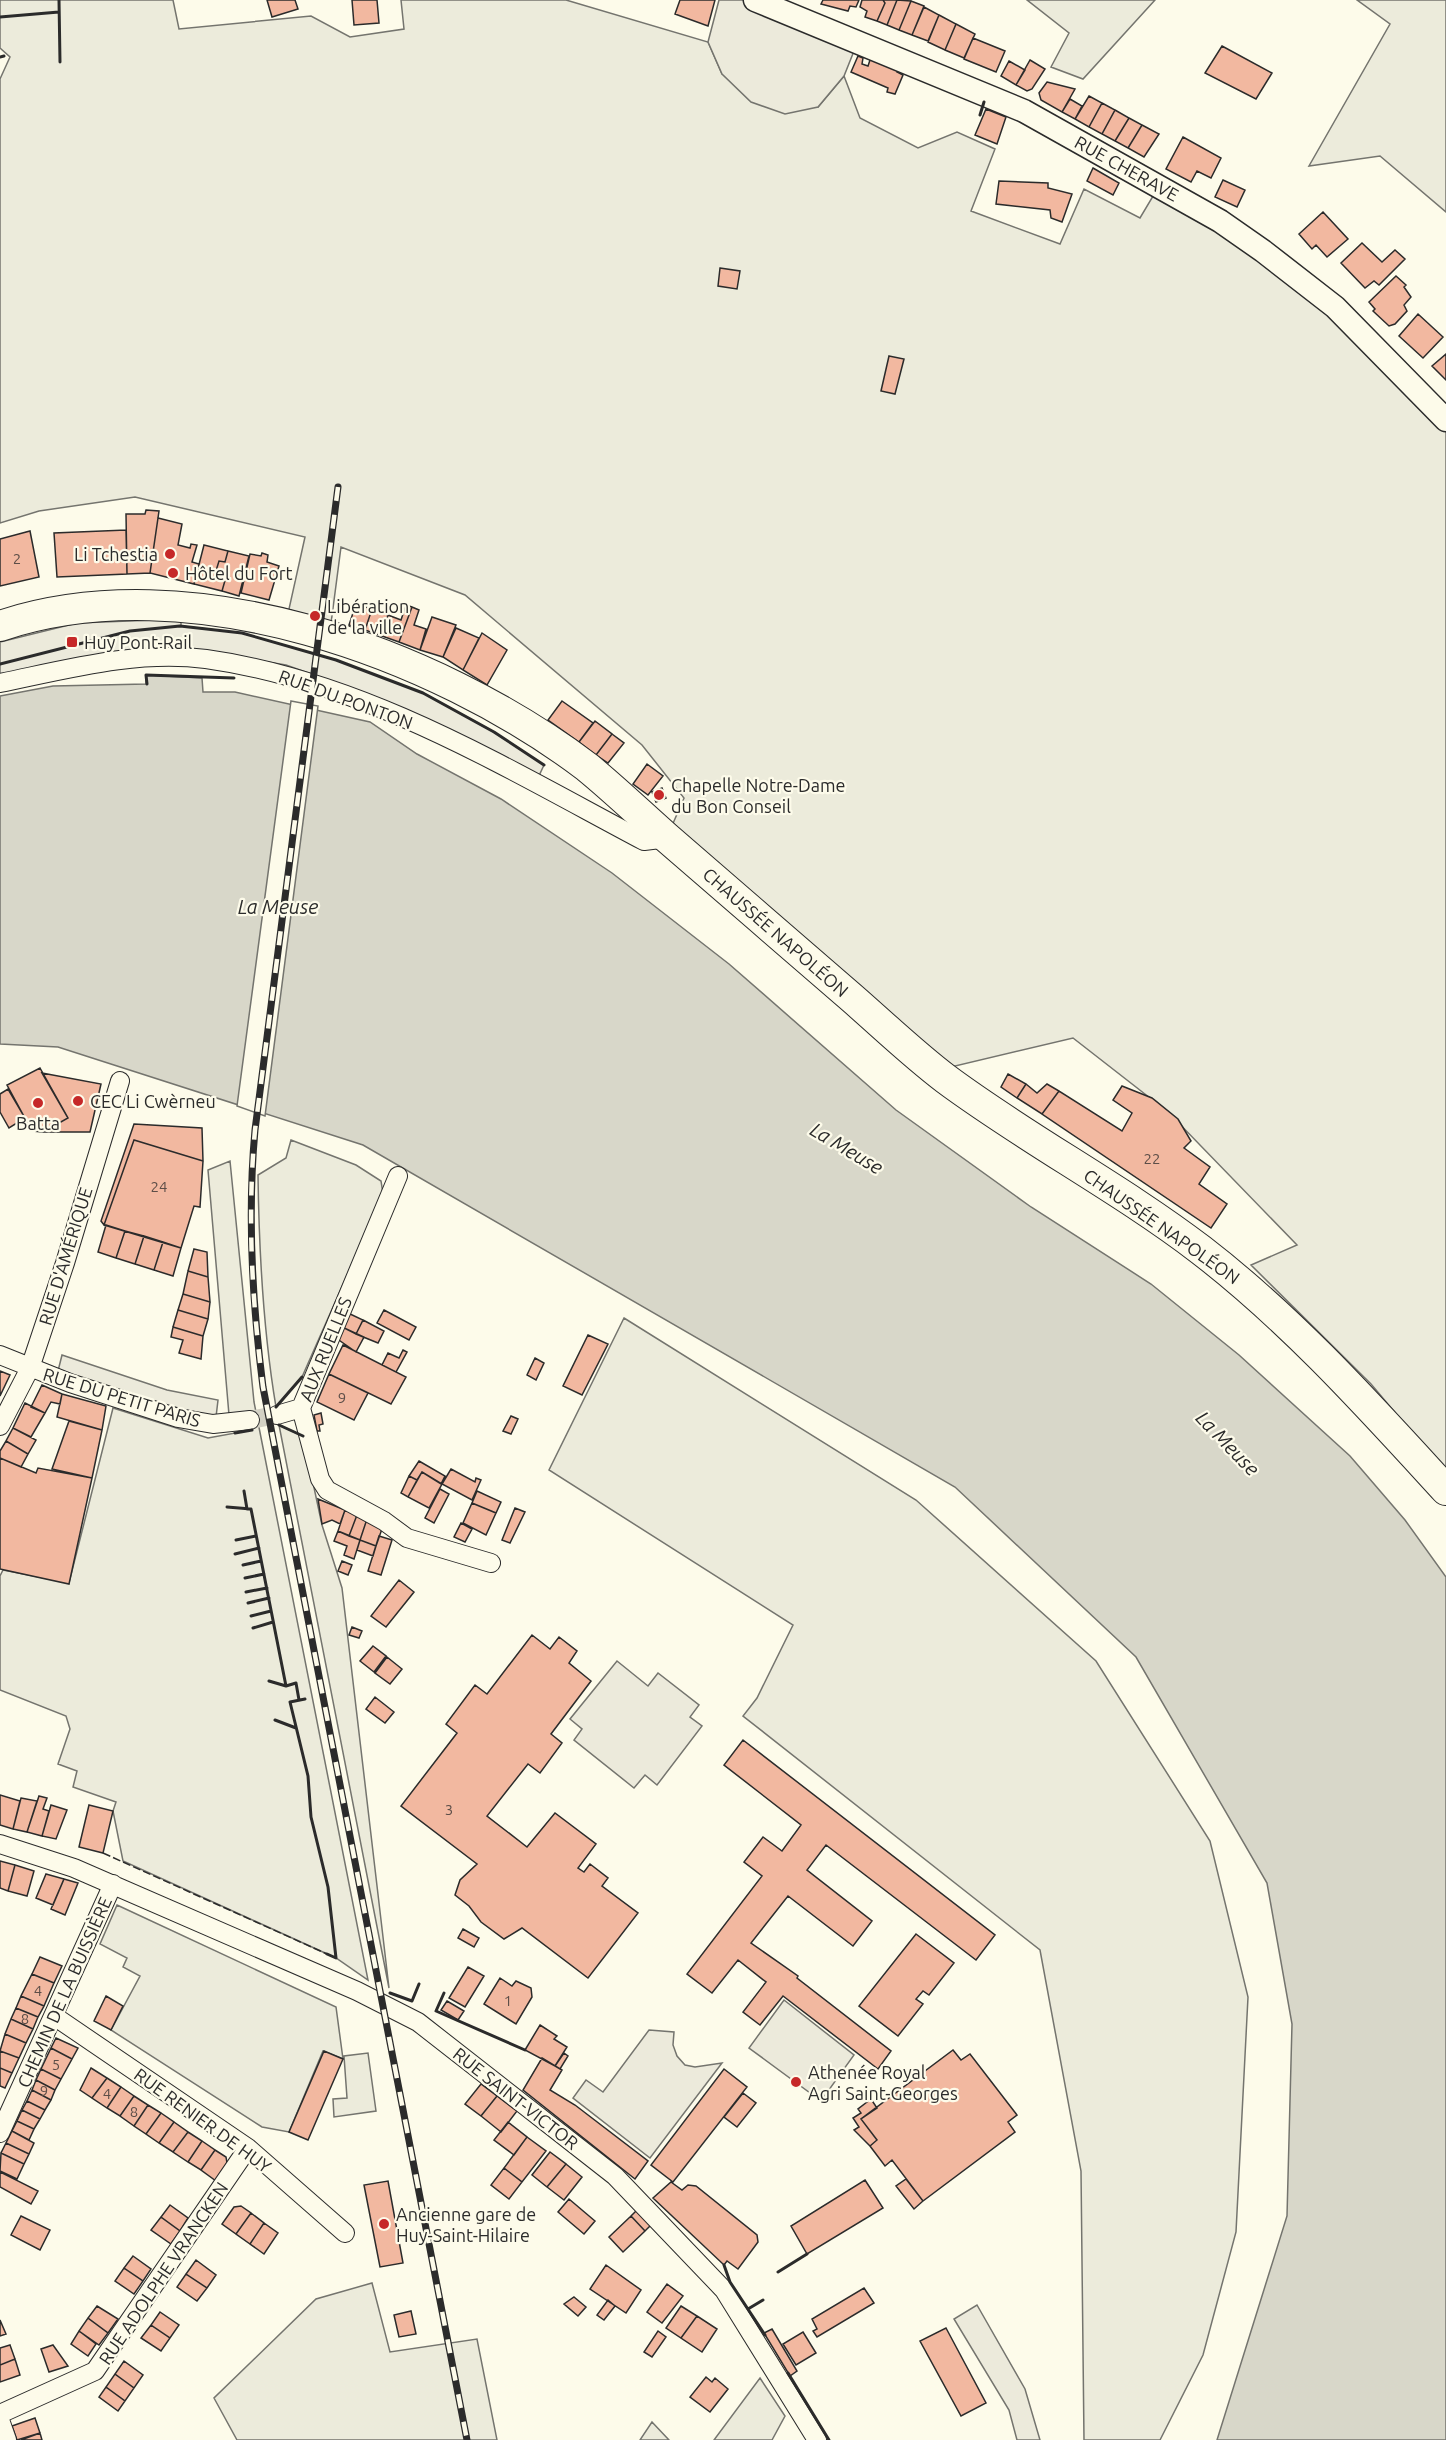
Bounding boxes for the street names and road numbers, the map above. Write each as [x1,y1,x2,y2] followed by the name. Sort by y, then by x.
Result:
[1072,131,1182,205] street label: RUE CHERAVE
[276,665,416,733] street label: RUE DU PONTON
[699,863,853,1000] street label: CHAUSSÉE NAPOLÉON
[1080,1164,1244,1287] street label: CHAUSSÉE NAPOLÉON
[34,1184,96,1328] street label: RUE D'AMÉRIQUE
[295,1294,355,1404] street label: AUX RUELLES
[41,1364,203,1430] street label: RUE DU PETIT PARIS
[12,1893,115,2090] street label: CHEMIN DE LA BUISSIÈRE
[450,2043,582,2153] street label: RUE SAINT-VICTOR
[131,2064,276,2177] street label: RUE RENIER DE HUY
[94,2178,232,2368] street label: RUE ADOLPHE VRANCKEN

